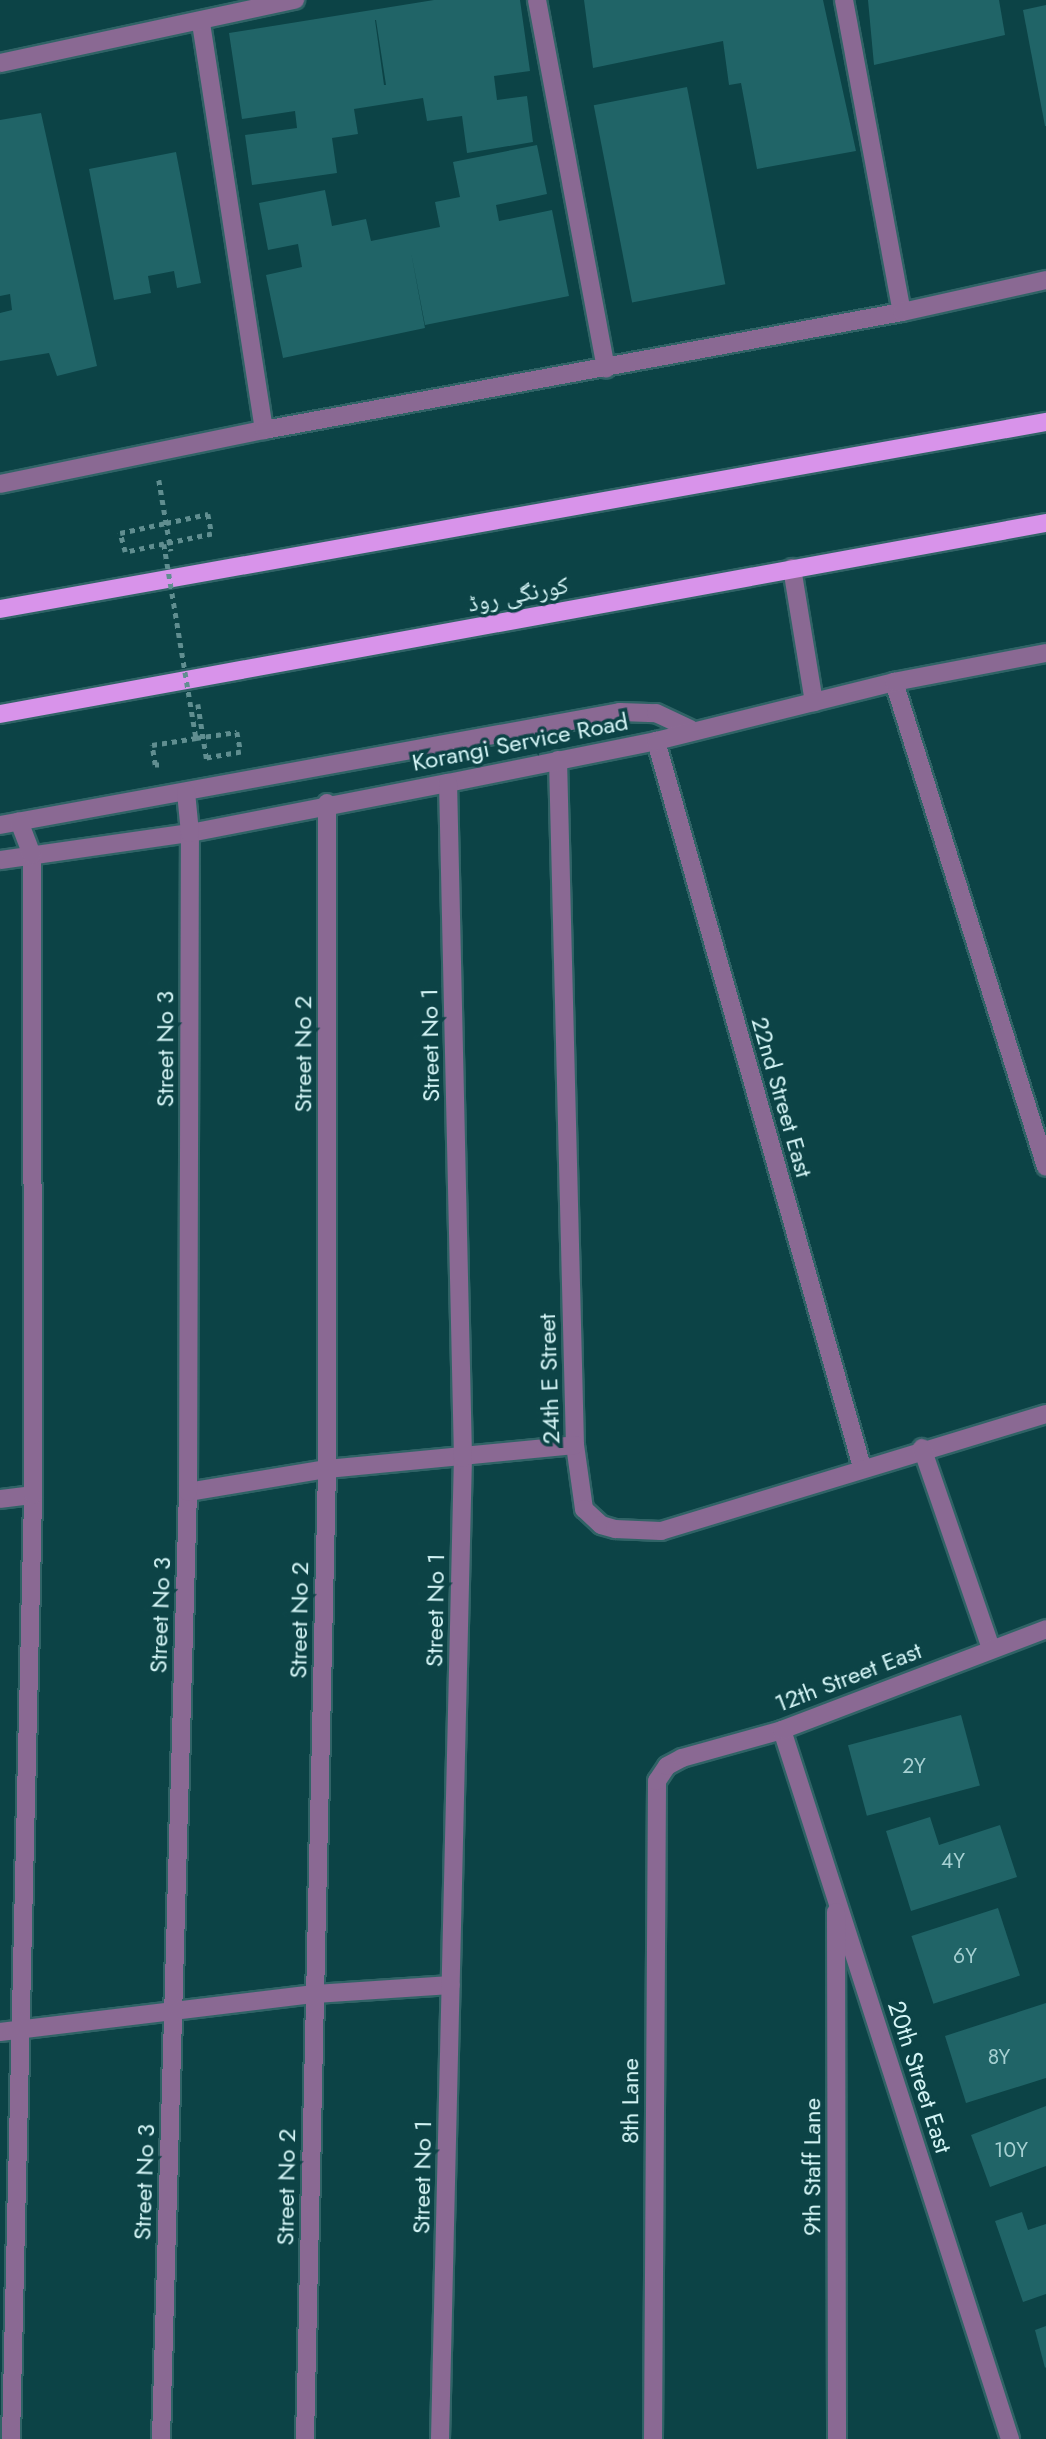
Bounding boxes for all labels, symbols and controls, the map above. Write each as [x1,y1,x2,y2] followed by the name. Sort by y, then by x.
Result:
[465,570,571,618] street label: کورنگی روڈ
[410,707,630,777] street label: Korangi Service Road
[415,988,445,1102] street label: Street No 1
[151,991,179,1107] street label: Street No 3
[289,995,317,1113] street label: Street No 2
[745,1014,819,1180] street label: 22nd Street East
[532,1313,566,1445] street label: 24th E Street
[420,1553,450,1667] street label: Street No 1
[144,1556,176,1674] street label: Street No 3
[284,1561,314,1679] street label: Street No 2
[771,1636,925,1718] street label: 12th Street East
[902,1753,926,1779] house number: 2Y
[941,1848,965,1874] house number: 4Y
[953,1943,977,1969] house number: 6Y
[882,1997,958,2157] street label: 20th Street East
[988,2044,1010,2070] house number: 8Y
[616,2058,644,2144] street label: 8th Lane
[798,2098,826,2236] street label: 9th Staff Lane
[407,2120,437,2234] street label: Street No 1
[128,2123,160,2241] street label: Street No 3
[271,2128,301,2246] street label: Street No 2
[994,2137,1028,2163] house number: 10Y

